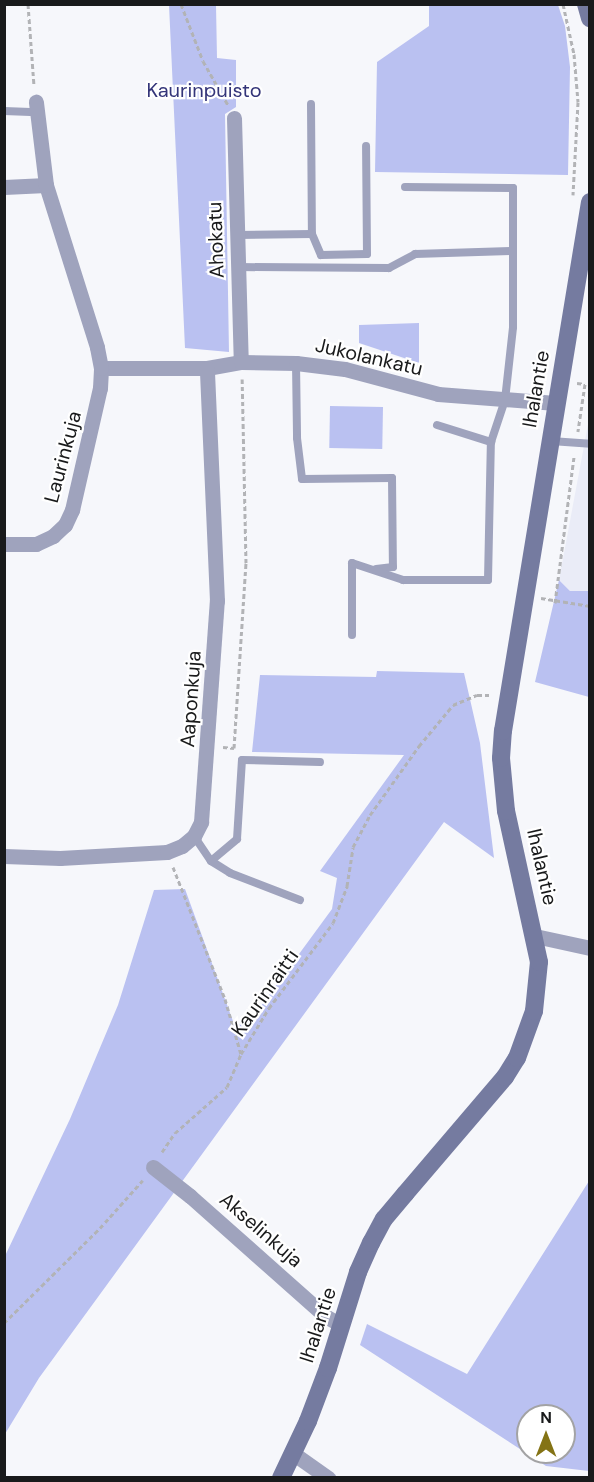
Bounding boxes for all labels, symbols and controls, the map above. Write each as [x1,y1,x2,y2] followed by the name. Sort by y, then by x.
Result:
[146,78,262,102] park label: Kaurinpuisto
[203,201,229,279] street label: Ahokatu
[313,333,425,381] street label: Jukolankatu
[517,349,555,429] street label: Ihalantie
[39,409,87,505] street label: Laurinkuja
[176,650,206,748] street label: Aaponkuja
[522,826,562,908] street label: Ihalantie
[226,945,304,1041] street label: Kaurinraitti
[215,1187,307,1273] street label: Akselinkuja
[295,1284,341,1366] street label: Ihalantie
[516,1404,576,1464] north arrow
[540,1407,552,1428] text: N

